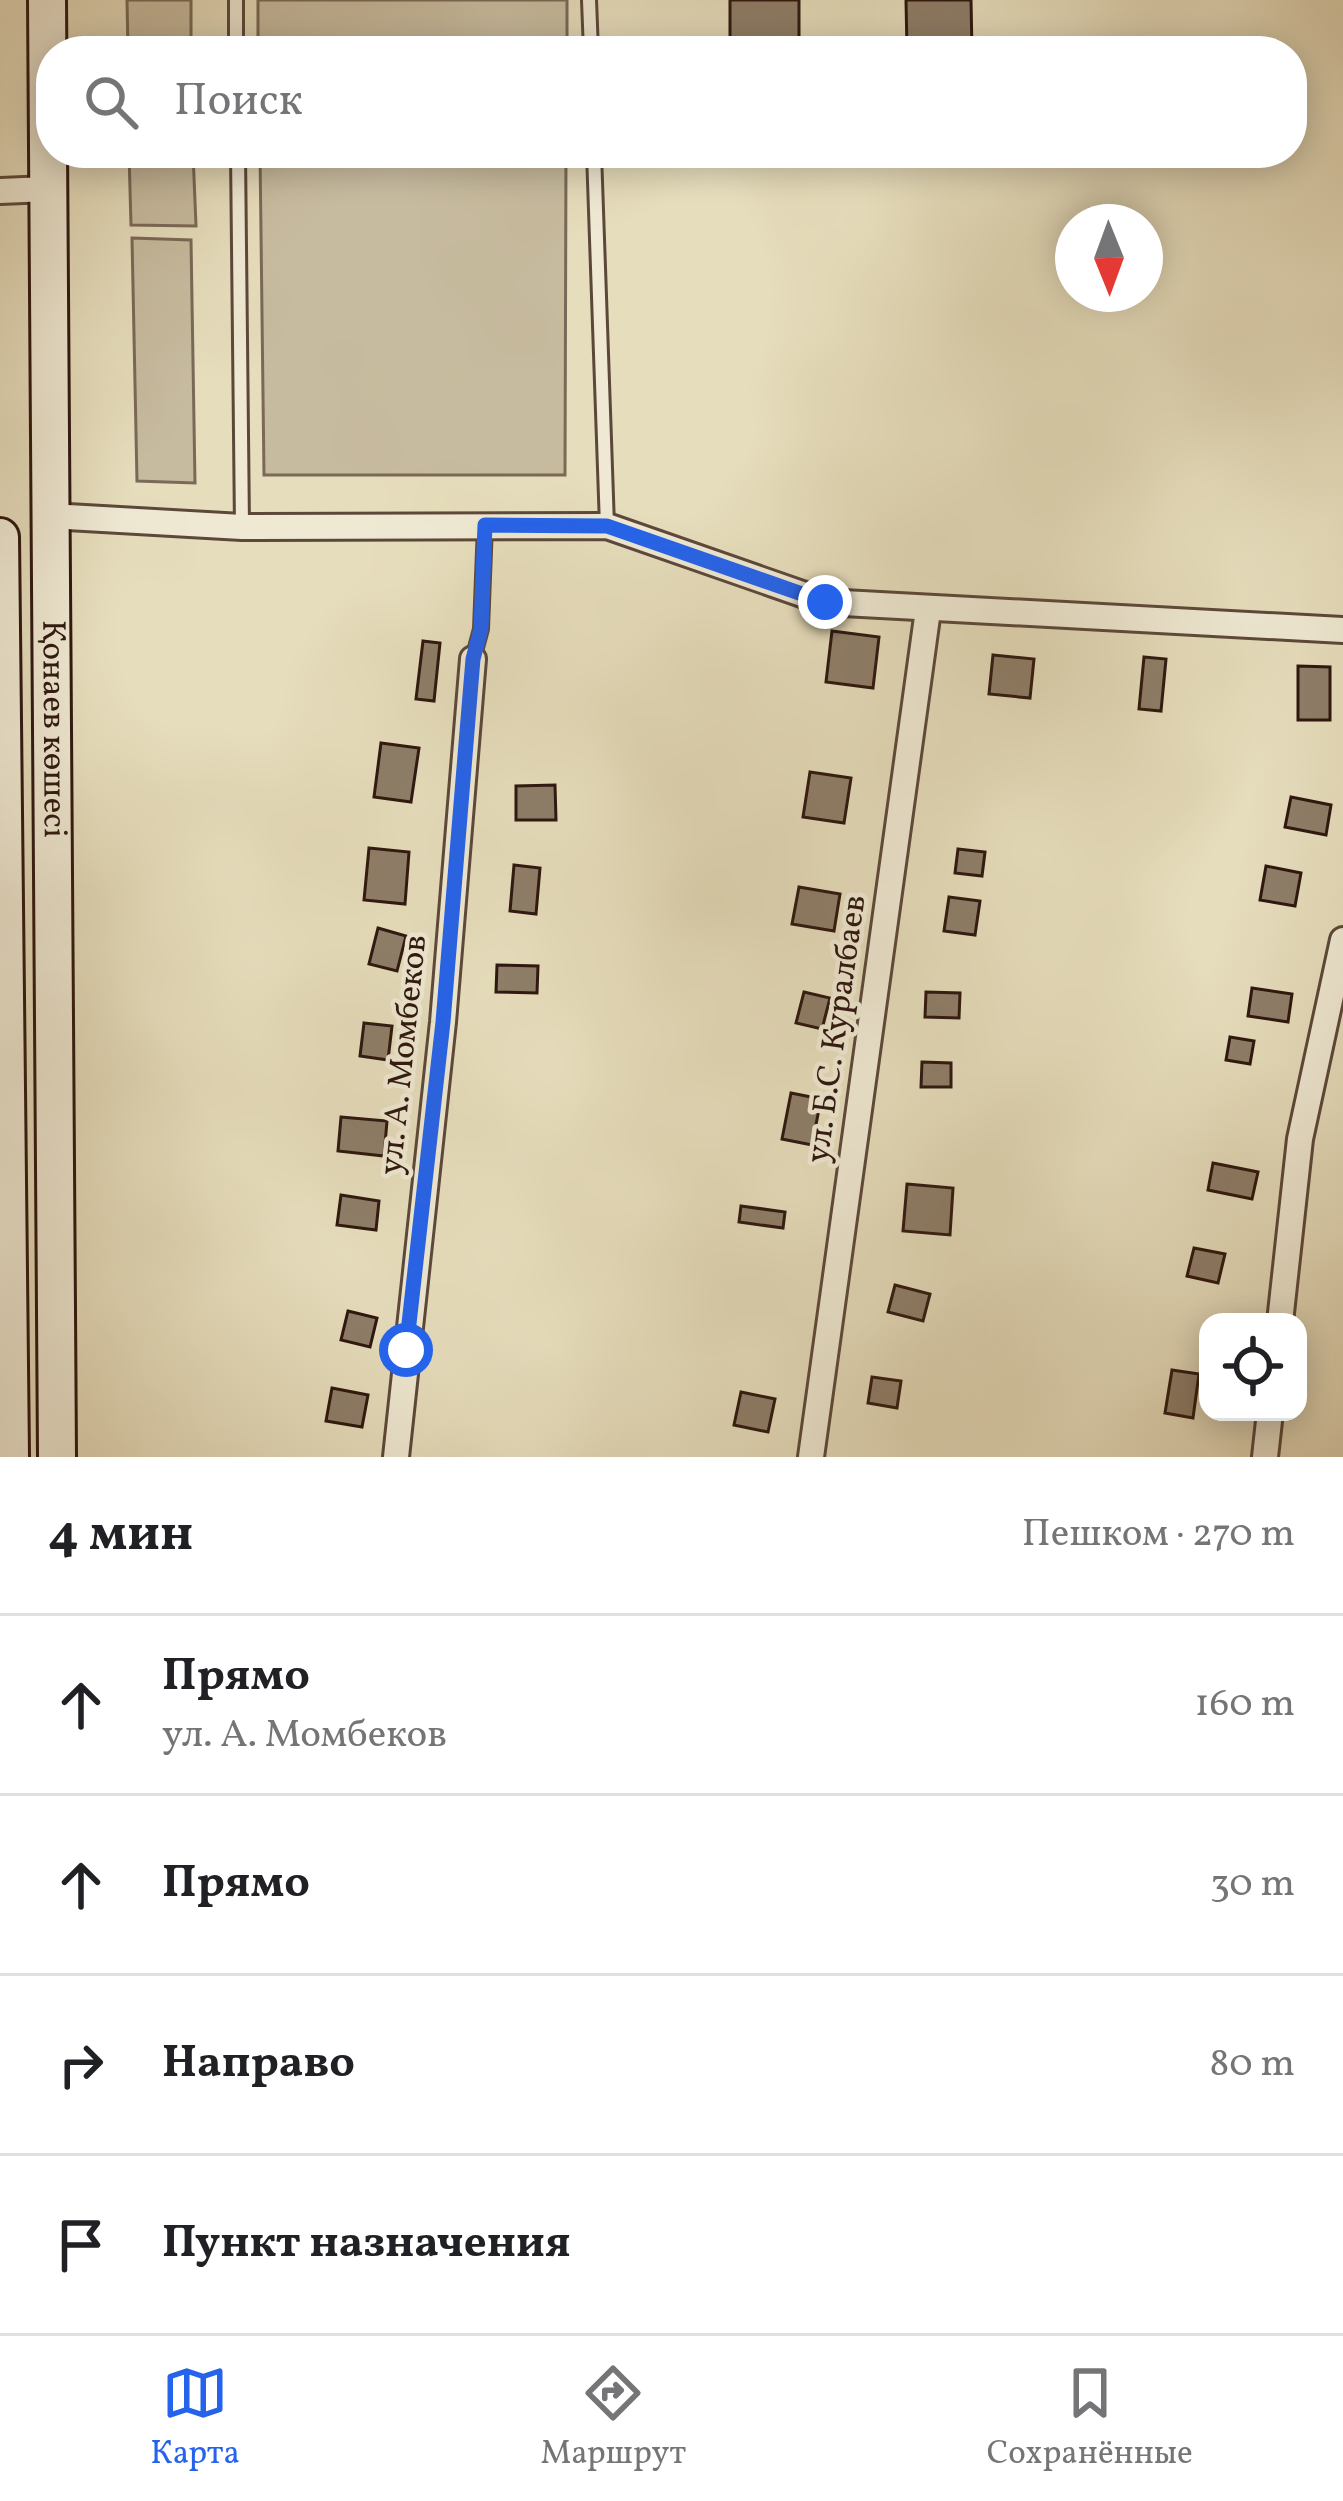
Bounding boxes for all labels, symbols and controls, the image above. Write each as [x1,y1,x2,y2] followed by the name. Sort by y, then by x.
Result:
[36,36,1307,168] search box
[78,69,144,135] icon: search
[174,71,303,134] text: Поиск
[1055,204,1163,312] north arrow
[798,575,852,629] route end
[28,620,76,838] street label: Қонаев көшесі
[796,892,880,1166] street label: ул. Б.С. Куралбаев
[370,933,440,1177] street label: ул. А. Момбеков
[1199,1313,1307,1421] map controls
[1199,1313,1307,1421] button: locate
[379,1323,433,1377] route start
[48,1500,193,1571] text: 4 мин
[1022,1508,1295,1562] text: Пешком · 270 m
[162,1646,310,1709] text: Прямо
[48,1672,114,1738] icon: ahead
[1194,1678,1295,1732] text: 160 m
[162,1709,447,1763] text: ул. А. Момбеков
[48,1852,114,1918] icon: ahead
[162,1853,310,1916] text: Прямо
[1210,1858,1295,1912] text: 30 m
[48,2032,114,2098] icon: right
[162,2033,355,2096] text: Направо
[1209,2038,1295,2092] text: 80 m
[48,2212,114,2278] icon: arrive
[162,2213,571,2276] text: Пункт назначения
[150,2360,240,2478] tab: Карта
[541,2360,686,2478] tab: Маршрут
[987,2360,1193,2478] tab: Сохранённые

